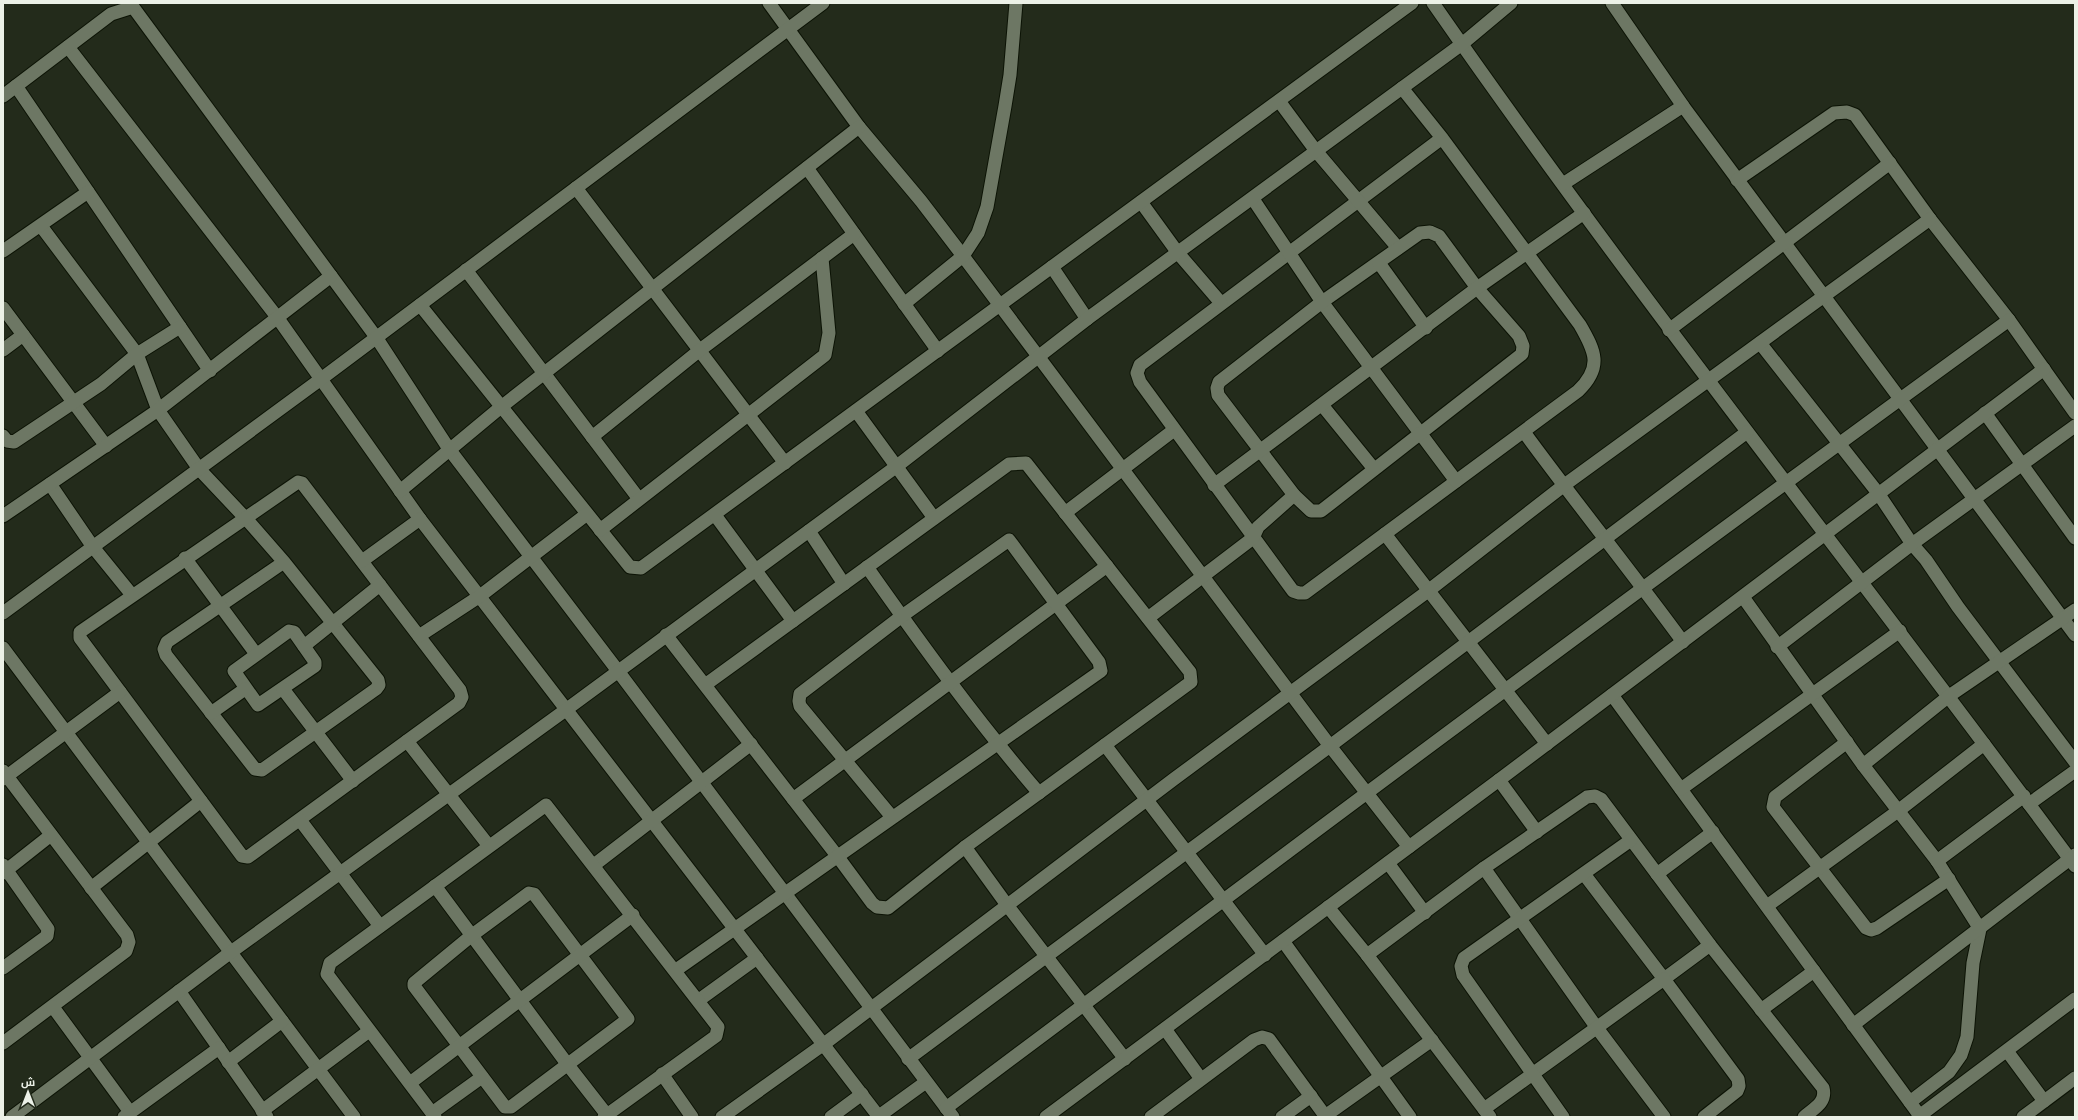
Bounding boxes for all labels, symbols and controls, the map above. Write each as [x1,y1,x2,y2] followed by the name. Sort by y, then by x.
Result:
[8,1072,48,1112] north arrow
[21,1076,35,1089] text: ش

